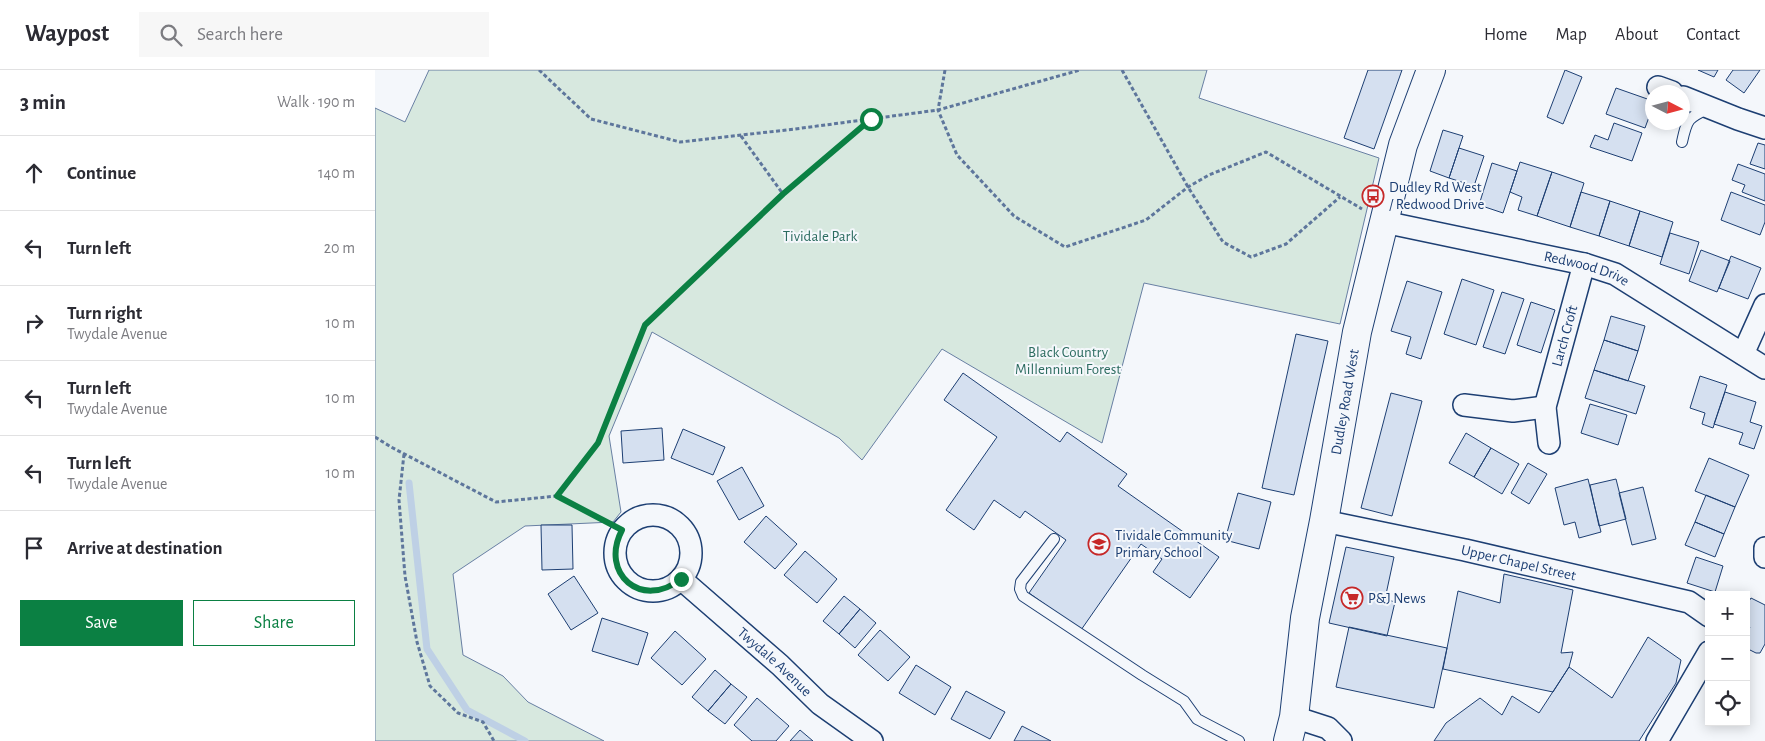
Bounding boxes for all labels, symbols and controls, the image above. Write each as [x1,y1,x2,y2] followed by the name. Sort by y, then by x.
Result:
[139,12,489,57] search box
[157,21,185,49] icon: search
[25,22,109,46] text: Waypost
[197,25,283,44] text: Search here
[1484,26,1527,44] text: Home
[1555,26,1587,44] text: Map
[1615,26,1658,44] text: About
[1686,26,1740,44] text: Contact
[1645,85,1690,130] north arrow
[20,92,66,113] text: 3 min
[277,94,355,110] text: Walk · 190 m
[860,108,883,131] route start
[20,159,48,187] icon: ahead
[67,164,136,183] text: Continue
[318,165,355,181] text: 140 m
[1389,180,1484,212] place label: Dudley Rd West / Redwood Drive
[1361,184,1385,208] bus stop icon: Dudley Rd West / Redwood Drive
[783,229,857,244] park label: Tividale Park
[20,234,48,262] icon: left
[67,239,131,258] text: Turn left
[324,240,355,256] text: 20 m
[1543,248,1632,289] street label: Redwood Drive
[1549,303,1580,368] street label: Larch Croft
[67,304,142,323] text: Turn right
[20,309,48,337] icon: right
[326,315,355,331] text: 10 m
[67,326,167,342] text: Twydale Avenue
[1015,345,1121,377] park label: Black Country Millennium Forest
[1328,348,1361,456] street label: Dudley Road West
[67,379,131,398] text: Turn left
[20,384,48,412] icon: left
[326,390,355,406] text: 10 m
[67,401,167,417] text: Twydale Avenue
[67,454,131,473] text: Turn left
[20,459,48,487] icon: left
[326,465,355,481] text: 10 m
[67,476,167,492] text: Twydale Avenue
[1115,528,1233,560] place label: Tividale Community Primary School
[1087,532,1111,556] school or university icon: Tividale Community Primary School
[20,534,48,562] icon: arrive
[67,539,223,558] text: Arrive at destination
[1460,542,1578,583] street label: Upper Chapel Street
[670,568,693,591] route end
[1340,586,1364,610] supermarket icon: P&J News
[1368,591,1426,606] place label: P&J News
[1705,591,1750,726] map controls
[1705,591,1750,636] button: +
[20,600,183,646] button: Save
[193,600,355,646] button: Share
[735,624,815,699] street label: Twydale Avenue
[1705,636,1750,681] button: −
[1705,681,1750,726] button: locate

